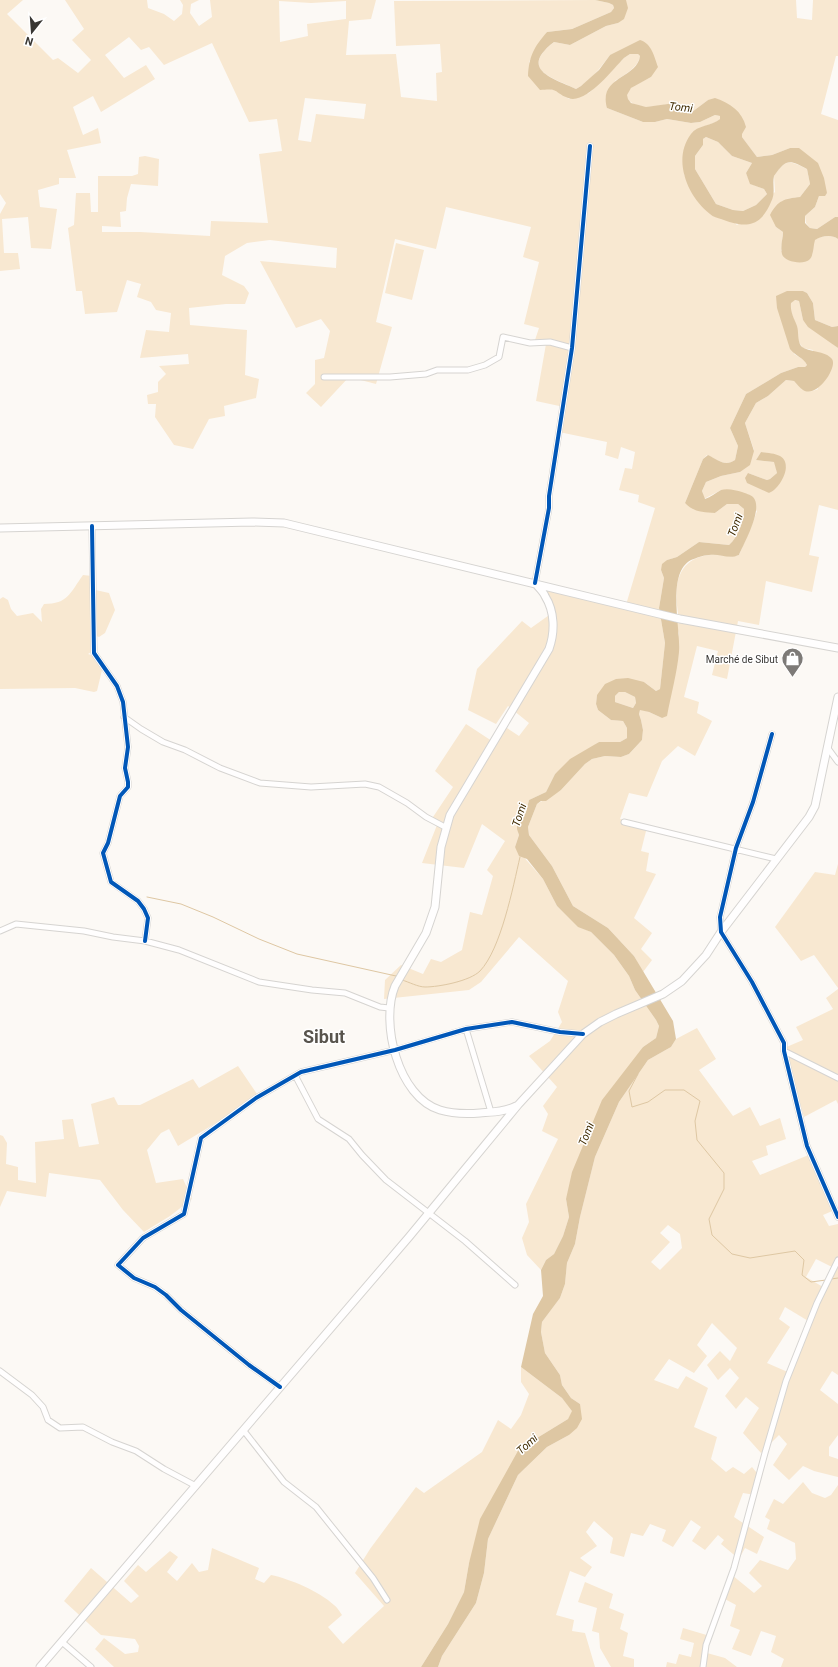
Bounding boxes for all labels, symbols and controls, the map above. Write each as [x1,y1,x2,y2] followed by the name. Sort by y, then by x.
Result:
[12,12,52,52] north arrow
[23,34,35,48] text: N
[668,100,694,115] water label: Tomi
[725,511,746,539] water label: Tomi
[780,646,806,679] shop icon: Marché de Sibut
[706,654,778,665] place label: Marché de Sibut
[509,801,530,829] water label: Tomi
[303,1026,345,1047] district label: Sibut
[576,1120,597,1148] water label: Tomi
[514,1431,541,1457] water label: Tomi

